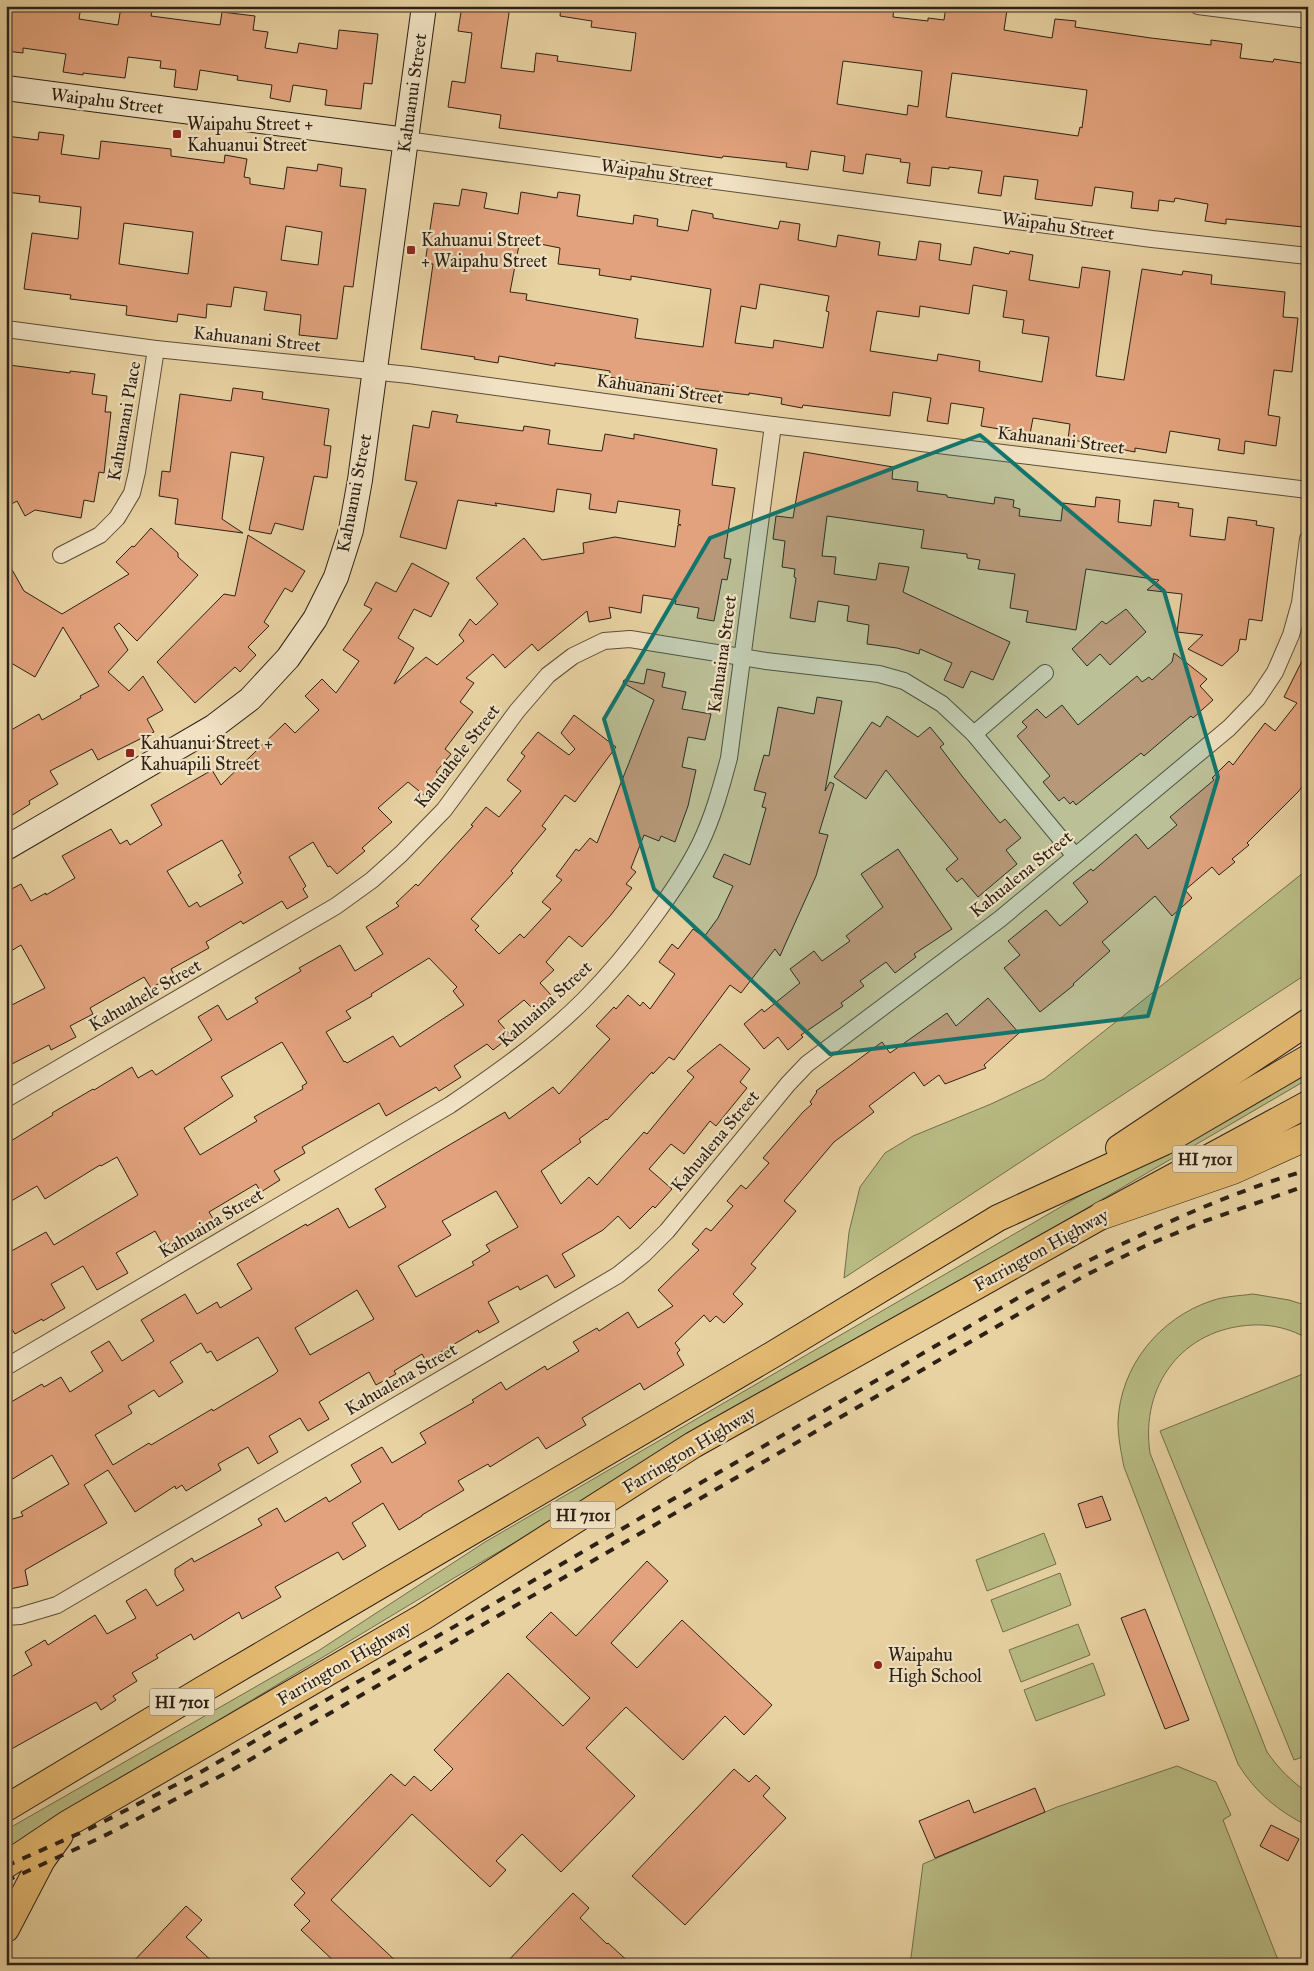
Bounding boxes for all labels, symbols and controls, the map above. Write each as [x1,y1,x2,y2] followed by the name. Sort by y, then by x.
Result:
[393,31,431,154] street label: Kahuanui Street
[49,83,165,119] street label: Waipahu Street
[187,113,313,156] place label: Waipahu Street + Kahuanui Street
[171,128,183,140] marker: Waipahu Street + Kahuanui Street
[599,154,715,192] street label: Waipahu Street
[1000,207,1116,245] street label: Waipahu Street
[421,229,548,272] place label: Kahuanui Street + Waipahu Street
[405,244,417,256] marker: Kahuanui Street + Waipahu Street
[192,321,322,357] street label: Kahuanani Street
[103,359,145,483] street label: Kahuanani Place
[595,369,726,409] street label: Kahuanani Street
[996,421,1127,459] street label: Kahuanani Street
[332,431,376,554] street label: Kahuanui Street
[703,593,741,714] street label: Kahuaina Street
[410,699,505,812] street label: Kahuahele Street
[140,732,273,775] place label: Kahuanui Street + Kahuapili Street
[124,747,136,759] marker: Kahuanui Street + Kahuapili Street
[965,826,1077,922] street label: Kahualena Street
[85,954,206,1036] street label: Kahuahele Street
[494,956,597,1052] street label: Kahuaina Street
[666,1085,764,1196] street label: Kahualena Street
[1172,1146,1238,1172] road number: HI 7101
[155,1183,268,1263] street label: Kahuaina Street
[970,1204,1113,1297] street label: Farrington Highway
[341,1338,461,1420] street label: Kahualena Street
[619,1401,760,1499] street label: Farrington Highway
[550,1502,616,1528] road number: HI 7101
[273,1615,416,1711] street label: Farrington Highway
[888,1644,982,1688] place label: Waipahu High School
[872,1659,884,1671] marker: Waipahu High School
[150,1688,214,1715] road number: HI 7101

